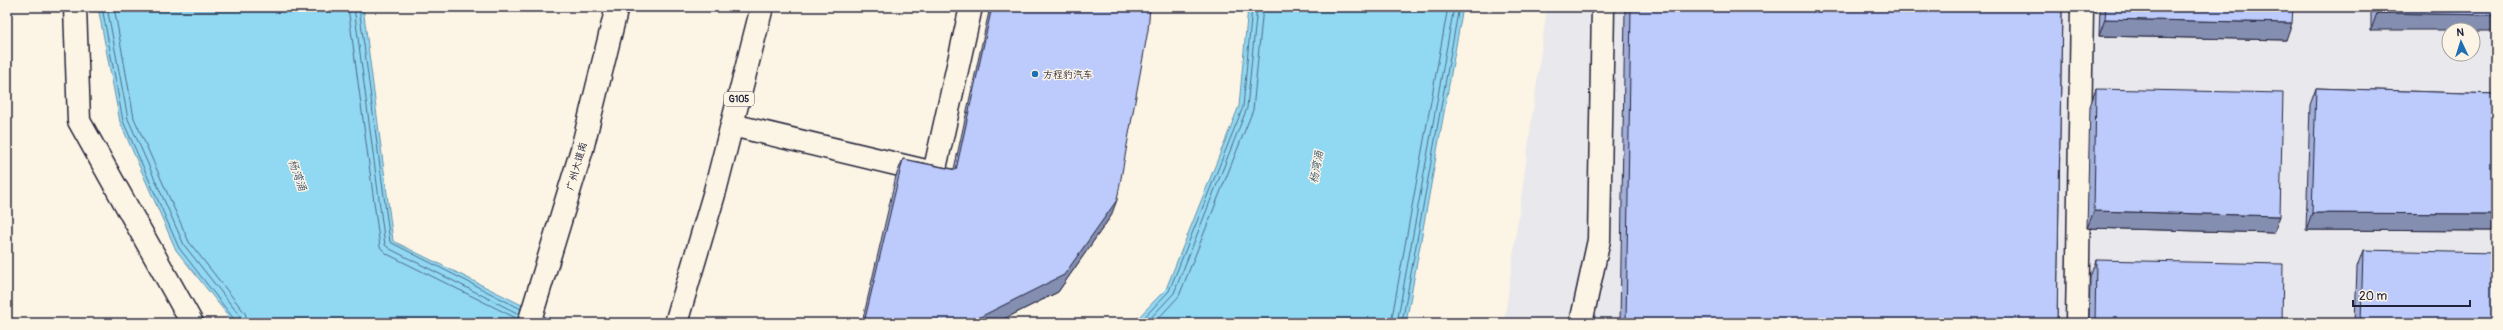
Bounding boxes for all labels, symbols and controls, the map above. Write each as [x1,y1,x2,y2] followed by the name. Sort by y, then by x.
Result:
[2441,22,2481,62] north arrow
[2456,26,2465,39] text: N
[1030,69,1040,79] marker: 方程豹汽车
[1043,69,1093,81] place label: 方程豹汽车
[724,92,754,106] road number: G105
[564,141,590,192] street label: 广州大道南
[1307,149,1326,184] water label: 杨湾涌
[286,157,310,194] water label: 杨湾涌
[2353,282,2470,308] scale bar
[2359,289,2388,304] text: 20 m

